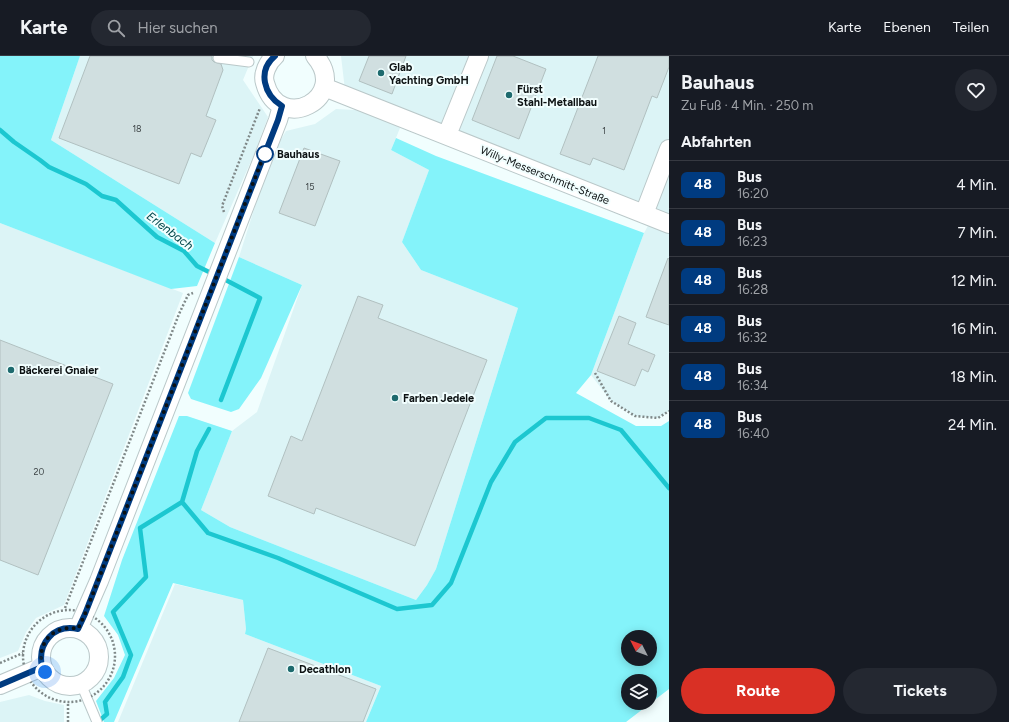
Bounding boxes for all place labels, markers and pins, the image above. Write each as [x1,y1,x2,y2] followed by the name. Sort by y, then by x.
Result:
[389,61,469,87] place label: Glab Yachting GmbH
[376,68,386,78] marker: Glab Yachting GmbH
[517,83,597,109] place label: Fürst Stahl-Metallbau
[504,90,514,100] marker: Fürst Stahl-Metallbau
[256,145,274,163] marker: Bauhaus
[277,148,319,161] place label: Bauhaus
[19,364,99,377] place label: Bäckerei Gnaier
[6,365,16,375] marker: Bäckerei Gnaier
[403,392,474,405] place label: Farben Jedele
[390,393,400,403] marker: Farben Jedele
[299,663,351,676] place label: Decathlon
[286,664,296,674] marker: Decathlon

